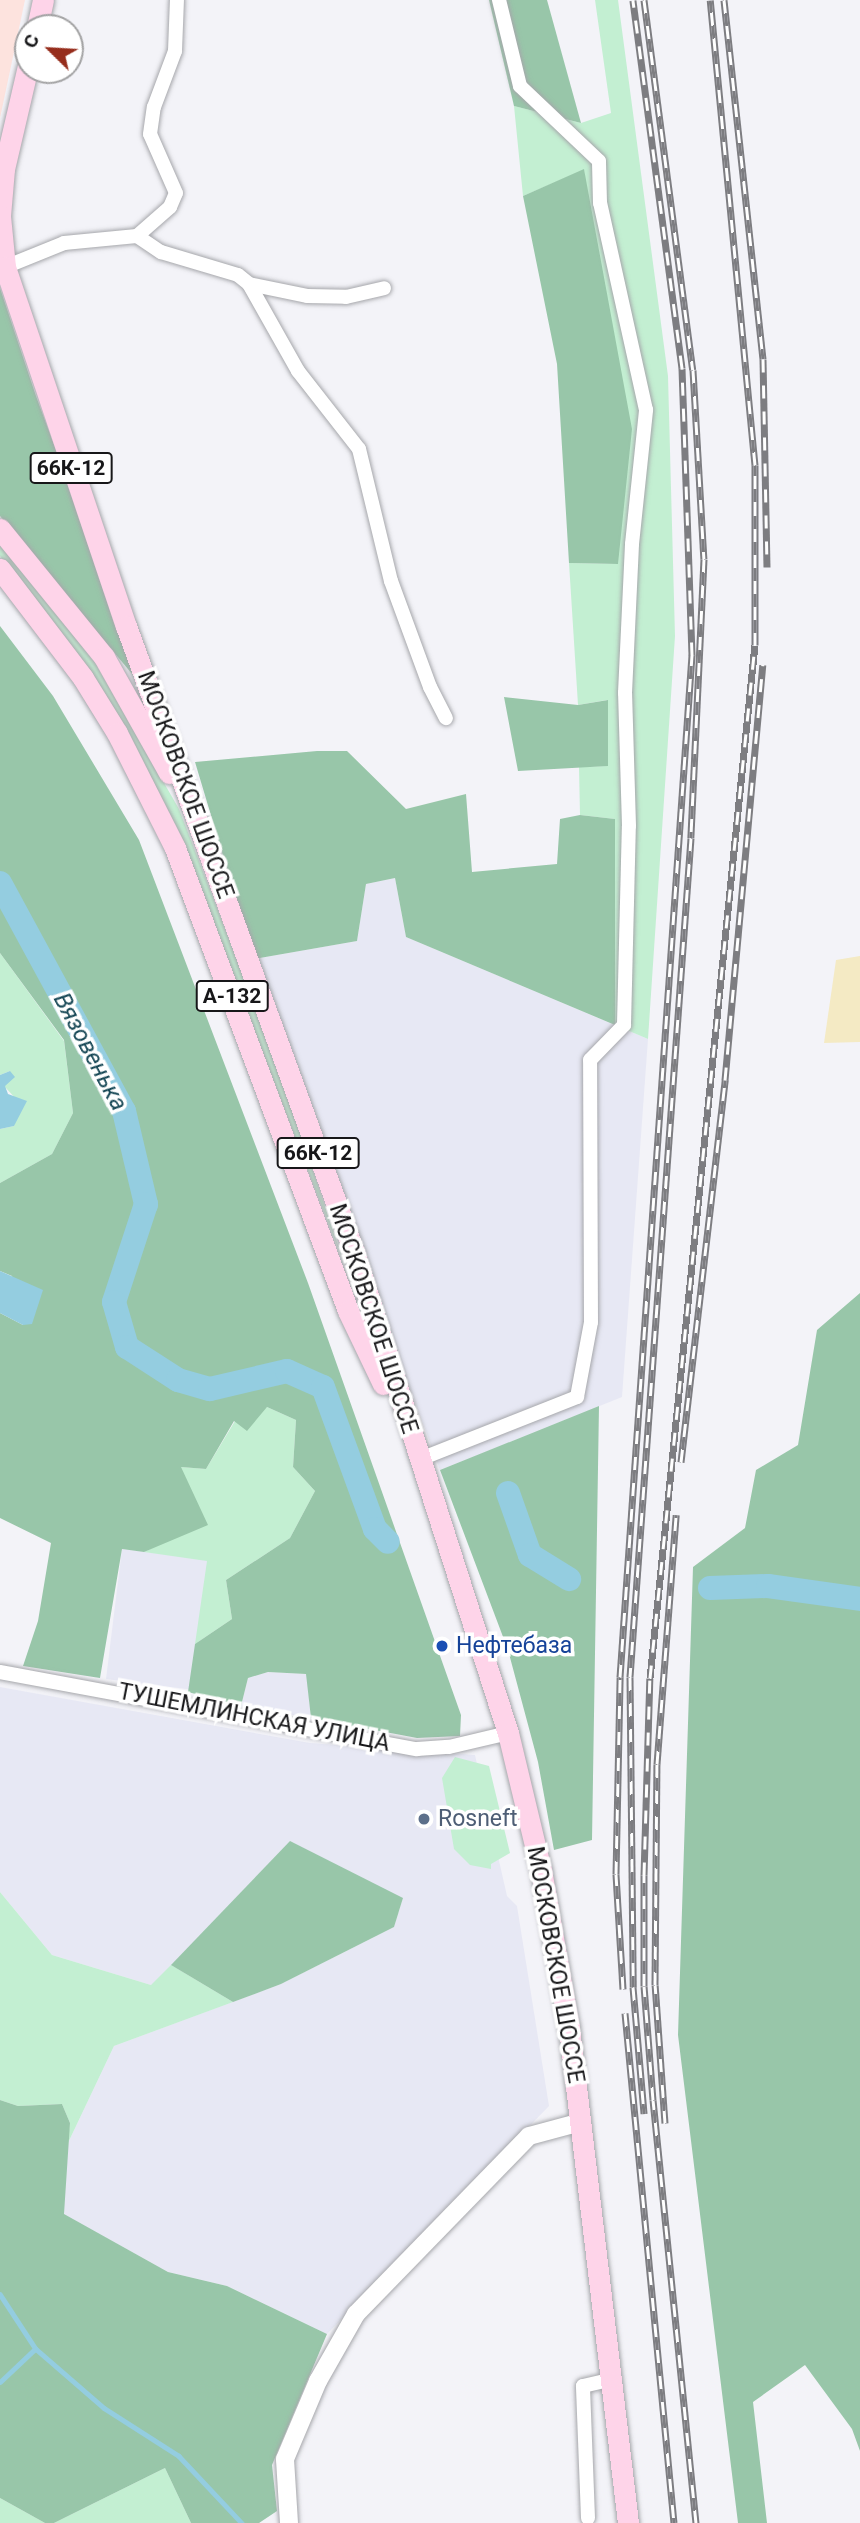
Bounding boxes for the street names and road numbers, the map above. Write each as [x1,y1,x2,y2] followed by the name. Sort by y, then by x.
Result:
[29,450,113,486] road number: 66К-12
[131,668,239,902] street label: МОСКОВСКОЕ ШОССЕ
[195,978,269,1014] road number: А-132
[276,1136,360,1170] road number: 66К-12
[323,1201,423,1437] street label: МОСКОВСКОЕ ШОССЕ
[116,1678,392,1758] street label: ТУШЕМЛИНСКАЯ УЛИЦА
[521,1844,589,2086] street label: МОСКОВСКОЕ ШОССЕ

